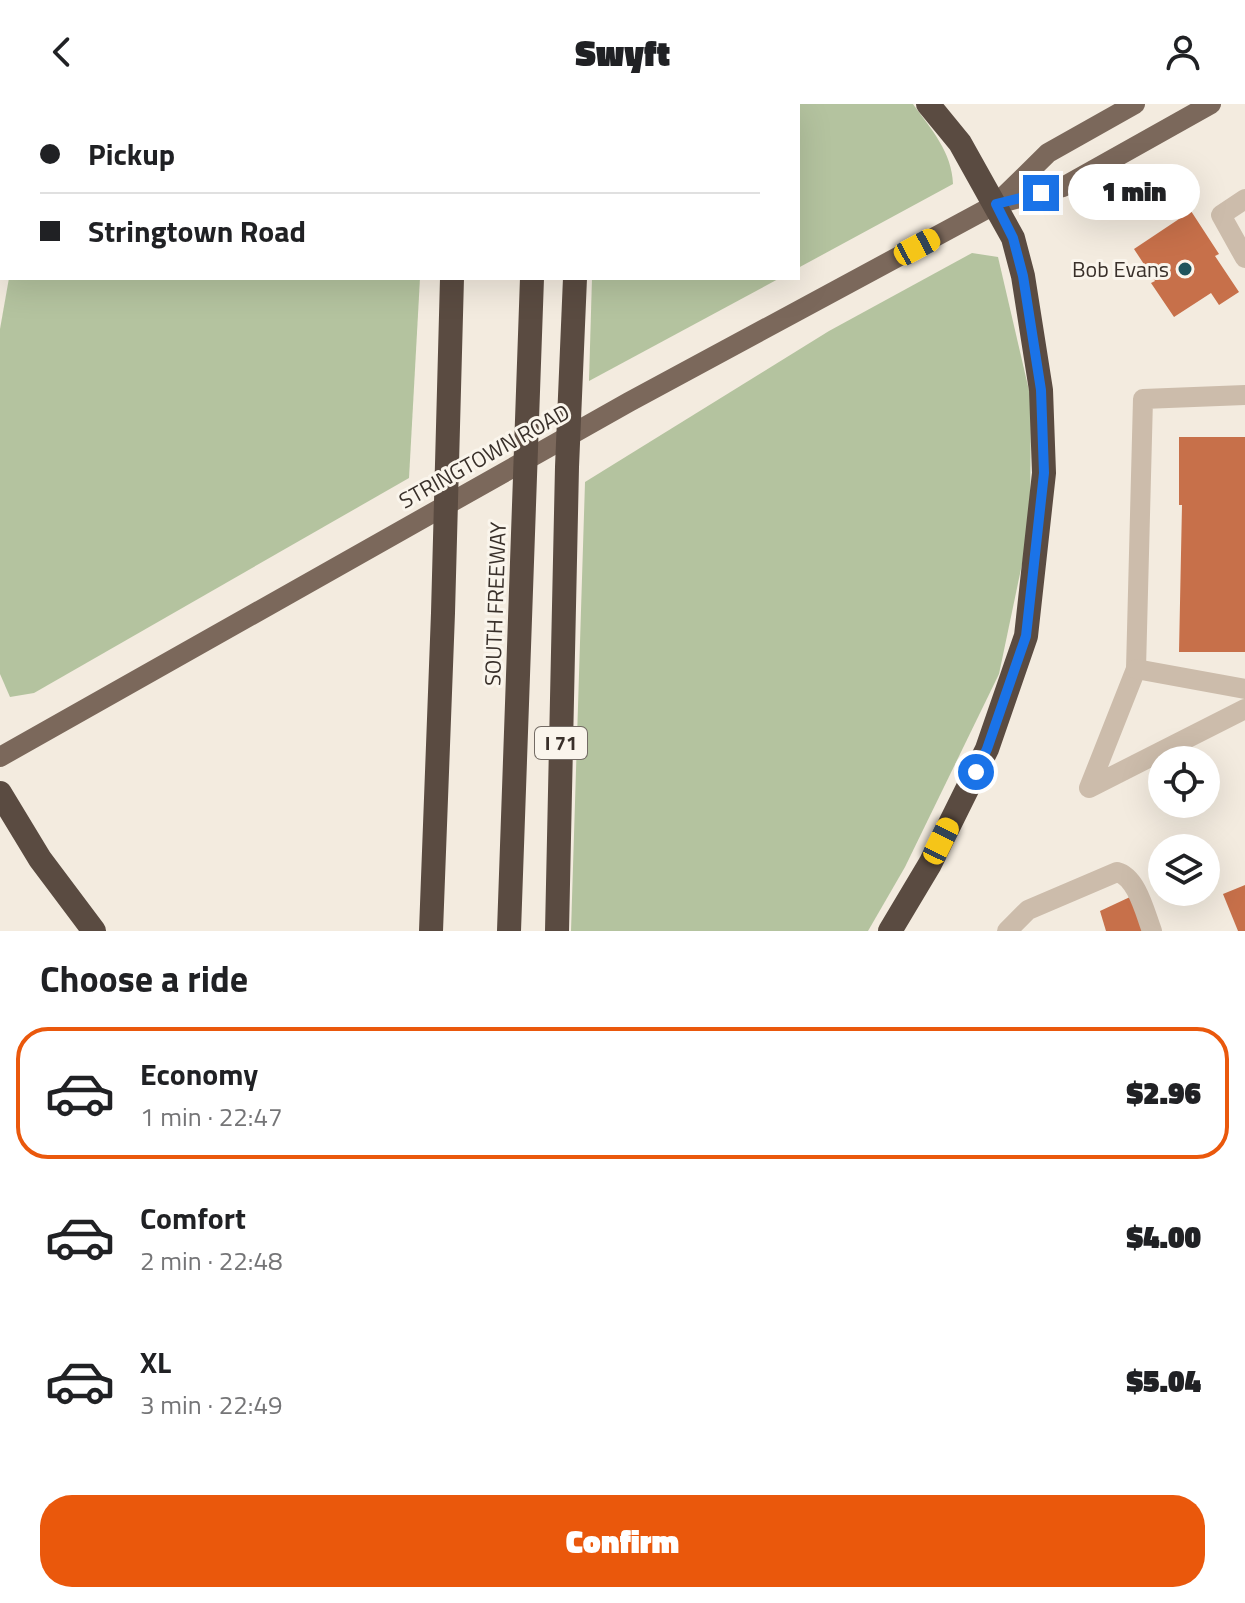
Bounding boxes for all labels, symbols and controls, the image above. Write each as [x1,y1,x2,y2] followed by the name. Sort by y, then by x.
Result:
[575,25,670,80] text: Swyft
[40,30,84,74] icon: back
[1161,30,1205,74] icon: person
[88,131,175,177] text: Pickup
[1069,165,1201,221] callout: 1 min
[1102,172,1166,211] text: 1 min
[1023,175,1059,211] route end
[88,208,306,254] text: Stringtown Road
[890,225,944,269] car
[1072,252,1169,286] place label: Bob Evans
[1176,260,1194,278] marker: Bob Evans
[392,395,576,517] street label: STRINGTOWN ROAD
[475,521,515,687] street label: SOUTH FREEWAY
[535,727,587,759] road number: I 71
[1148,746,1220,906] map controls
[1148,746,1220,818] button: locate
[958,754,994,790] route start
[920,814,962,868] car
[1148,834,1220,906] button: layers
[40,951,248,1006] text: Choose a ride
[140,1051,258,1097] text: Economy
[44,1057,116,1129] icon: car
[1127,1070,1201,1116] text: $2.96
[140,1097,283,1136] text: 1 min · 22:47
[140,1195,246,1241] text: Comfort
[44,1201,116,1273] icon: car
[1127,1214,1201,1260] text: $4.00
[140,1241,283,1280] text: 2 min · 22:48
[140,1339,171,1385] text: XL
[44,1345,116,1417] icon: car
[1127,1358,1201,1404] text: $5.04
[140,1385,283,1424] text: 3 min · 22:49
[40,1495,1205,1587] button: Confirm

